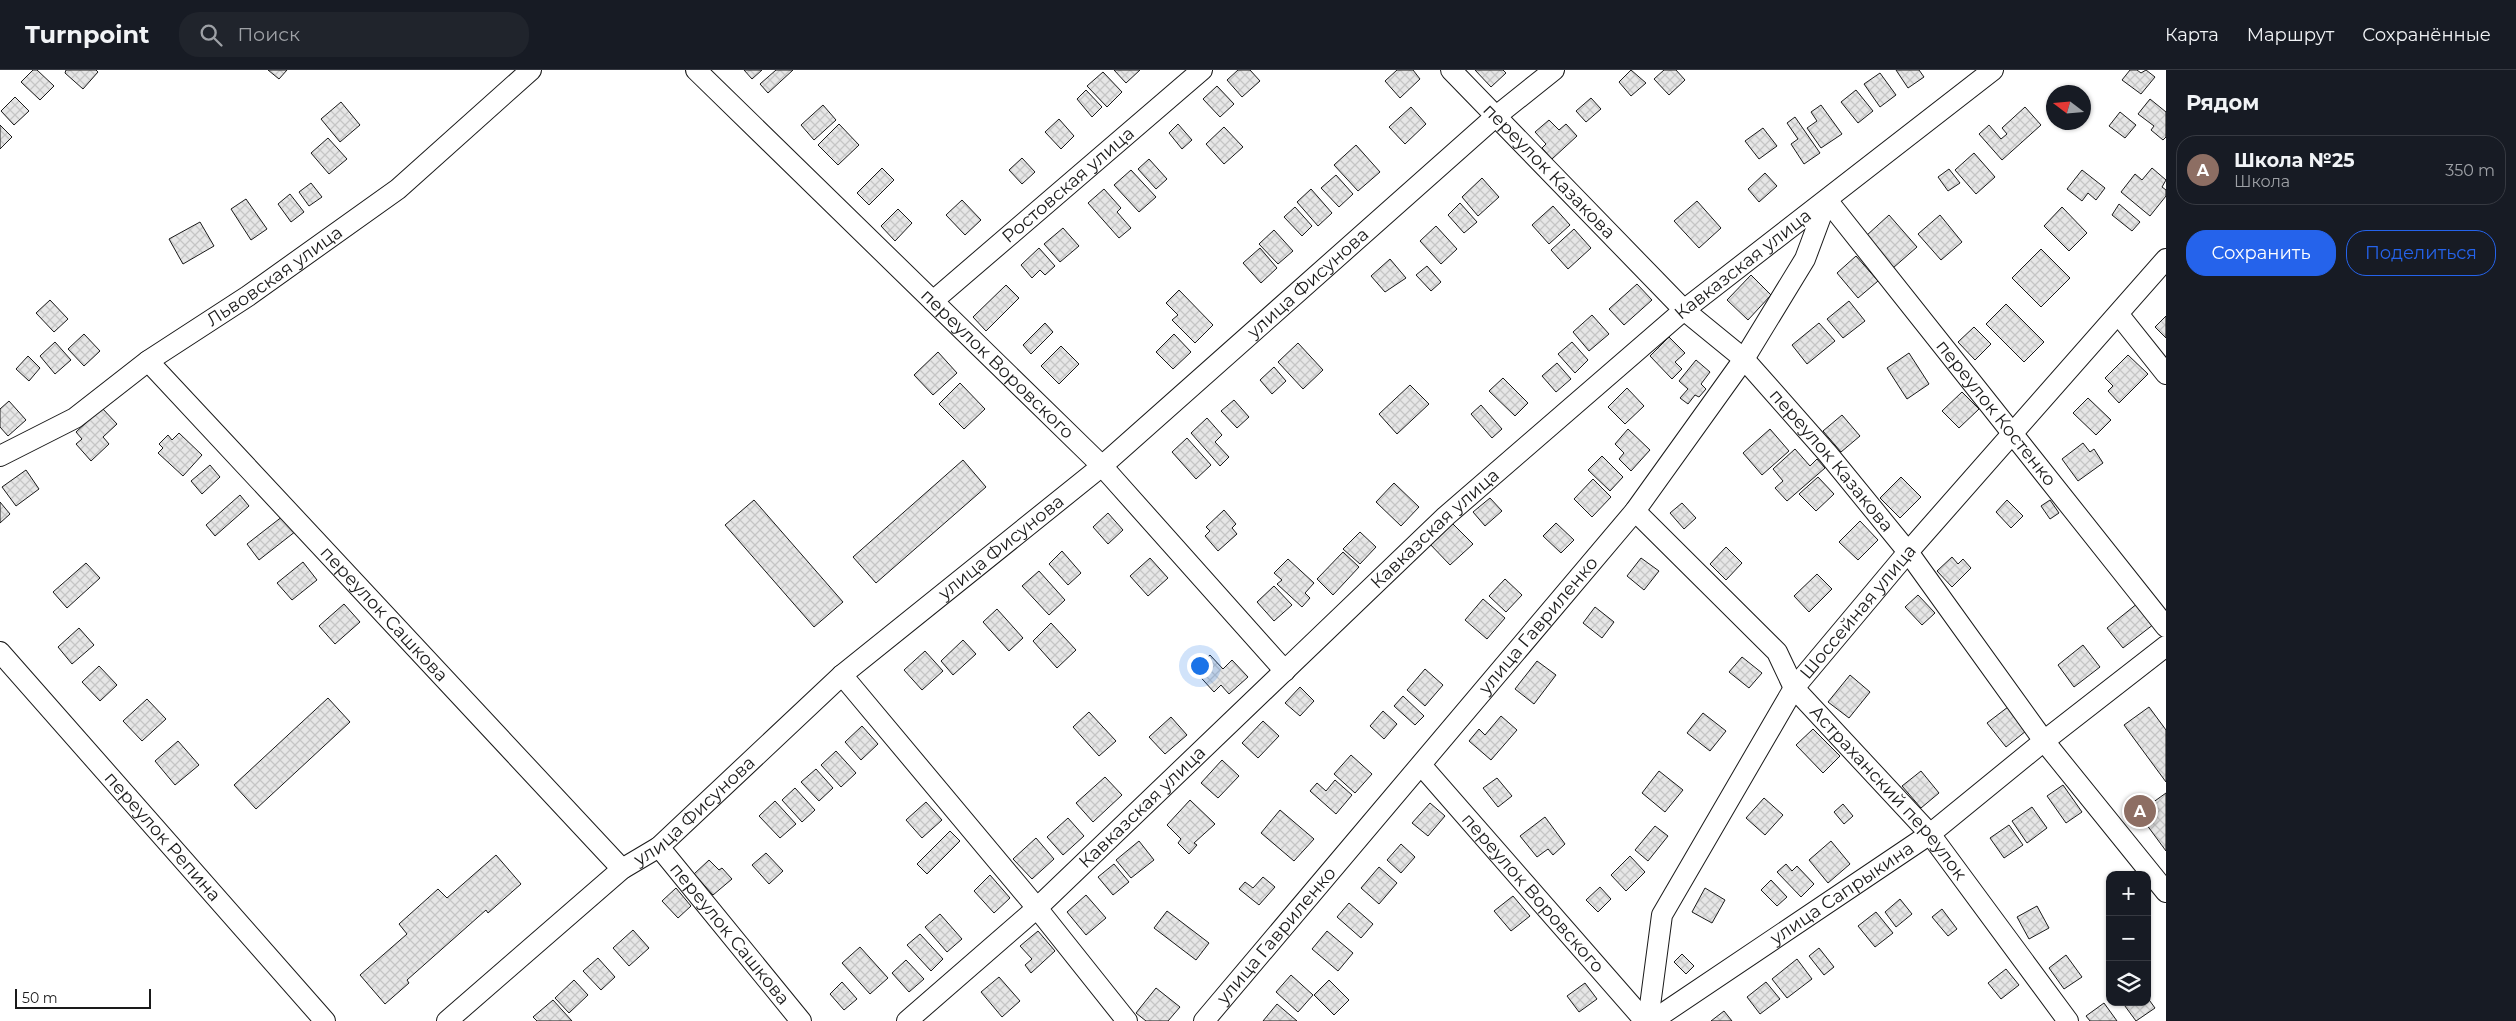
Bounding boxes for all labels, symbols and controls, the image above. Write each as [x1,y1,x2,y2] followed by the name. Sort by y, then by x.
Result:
[179,12,529,57] search box
[25,20,149,49] text: Turnpoint
[197,21,225,49] icon: search
[237,23,300,46] text: Поиск
[2165,24,2219,46] text: Карта
[2247,24,2334,46] text: Маршрут
[2362,24,2491,46] text: Сохранённые
[2046,85,2091,130] north arrow
[2186,90,2259,115] text: Рядом
[1479,99,1620,244] street label: переулок Казакова
[997,122,1139,248] street label: Ростовская улица
[2234,149,2355,172] text: Школа №25
[2197,161,2209,180] text: A
[2445,161,2495,180] text: 350 m
[2234,172,2290,191] text: Школа
[1670,204,1816,324] street label: Кавказская улица
[202,221,347,331] street label: Львовская улица
[1242,223,1373,343] street label: улица Фисунова
[2186,230,2336,276] button: Сохранить
[2346,230,2496,276] button: Поделиться
[916,284,1079,443] street label: переулок Воровского
[1931,335,2061,491] street label: переулок Костенко
[1765,385,1898,536] street label: переулок Казакова
[1366,464,1504,593] street label: Кавказская улица
[933,490,1068,605] street label: улица Фисунова
[1795,540,1921,684] street label: Шоссейная улица
[316,542,453,686] street label: переулок Сашкова
[1473,552,1603,699] street label: улица Гавриленко
[1187,653,1213,679] your location
[1805,701,1972,885] street label: Астраханский переулок
[1074,741,1210,873] street label: Кавказская улица
[629,752,760,871] street label: улица Фисунова
[100,767,225,906] street label: переулок Репина
[2124,792,2156,830] pin: A
[1457,808,1609,977] street label: переулок Воровского
[1765,837,1918,950] street label: улица Сапрыкина
[665,858,794,1009] street label: переулок Сашкова
[1211,862,1341,1009] street label: улица Гавриленко
[2106,871,2151,1006] map controls
[2106,871,2151,916] button: +
[2106,916,2151,961] button: −
[2106,961,2151,1006] button: layers
[15,986,151,1009] scale bar
[22,989,58,1007] text: 50 m

